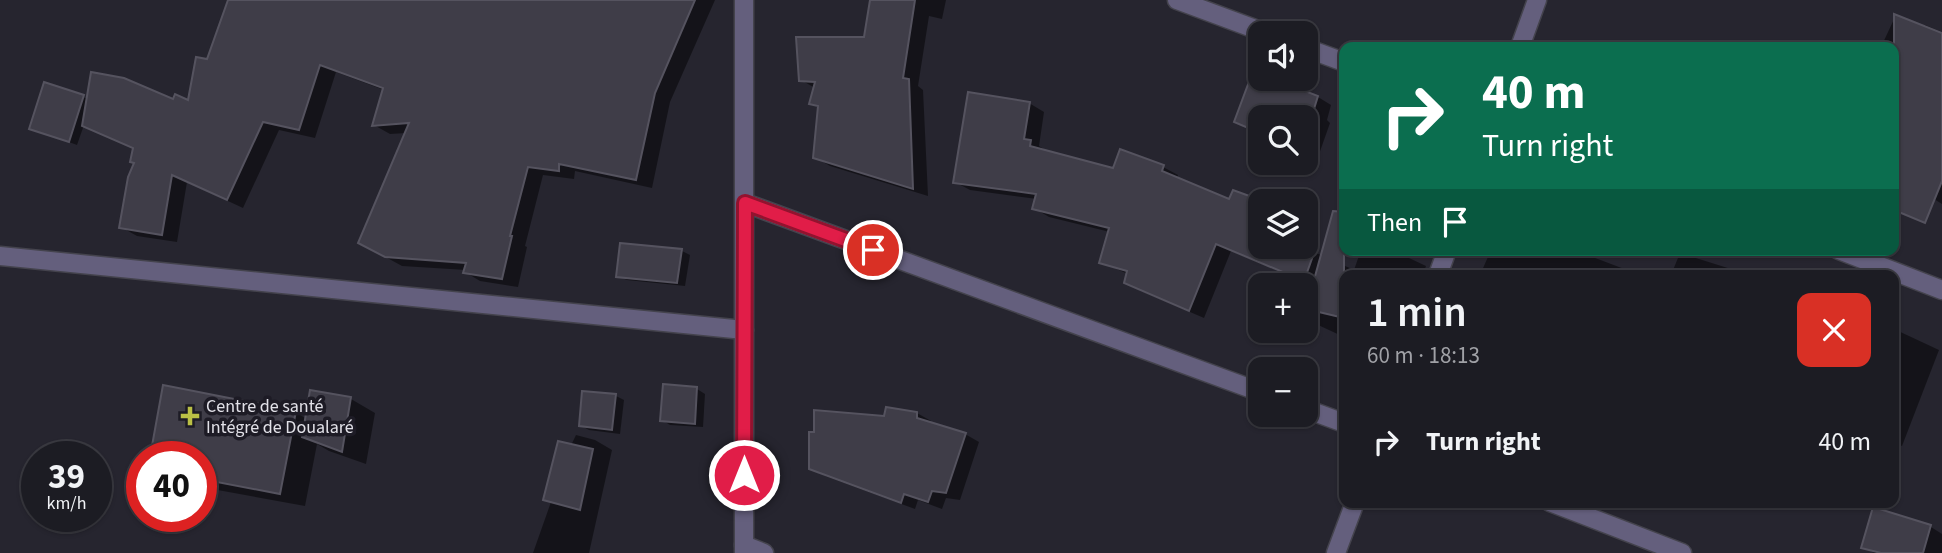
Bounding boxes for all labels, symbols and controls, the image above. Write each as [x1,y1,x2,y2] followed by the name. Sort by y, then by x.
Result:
[1248,21,1318,427] map controls
[1248,21,1318,91] button: sound
[1482,58,1586,128] text: 40 m
[1367,70,1458,161] icon: right
[1248,105,1318,175] button: search
[1482,123,1613,169] text: Turn right
[1248,189,1318,259] button: layers
[1436,203,1474,241] icon: arrive
[1367,204,1422,241] text: Then
[843,220,903,280] pin
[854,231,892,269] icon: arrive
[1248,273,1318,343] button: +
[1367,283,1467,343] text: 1 min
[1797,293,1871,367] button: close
[1367,339,1480,372] text: 60 m · 18:13
[1248,357,1318,427] button: −
[206,394,354,440] place label: Centre de santé Intégré de Doualaré
[180,406,200,426] marker: Centre de santé Intégré de Doualaré
[1367,423,1405,461] icon: right
[1426,423,1541,460] text: Turn right
[1818,423,1871,460] text: 40 m
[707,438,781,512] position arrow
[126,441,217,532] speed limit sign: 40
[48,452,85,502] text: 39
[47,491,86,516] text: km/h

